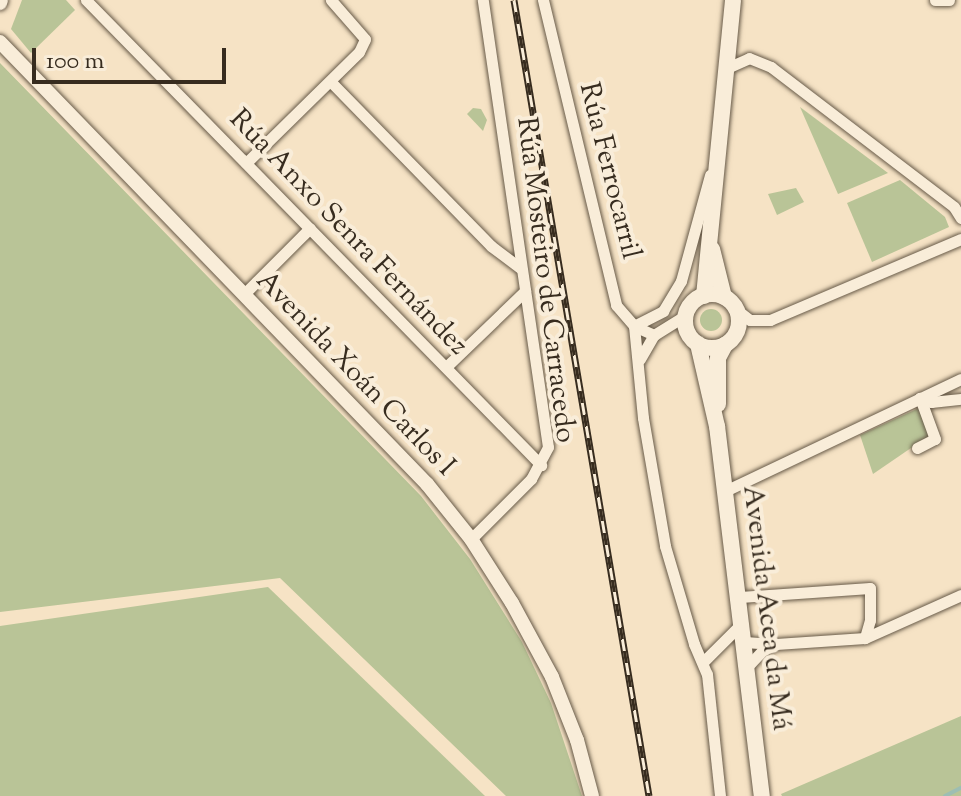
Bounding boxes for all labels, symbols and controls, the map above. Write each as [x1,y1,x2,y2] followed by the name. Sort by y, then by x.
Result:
[36,32,230,82] scale bar
[46,45,104,79] text: 100 m
[571,79,647,263] street label: Rúa Ferrocarril
[222,103,474,363] street label: Rúa Anxo Senra Fernández
[508,115,582,445] street label: Rúa Mosteiro de Carracedo
[248,264,462,484] street label: Avenida Xoán Carlos I
[734,484,798,732] street label: Avenida Acea da Má

